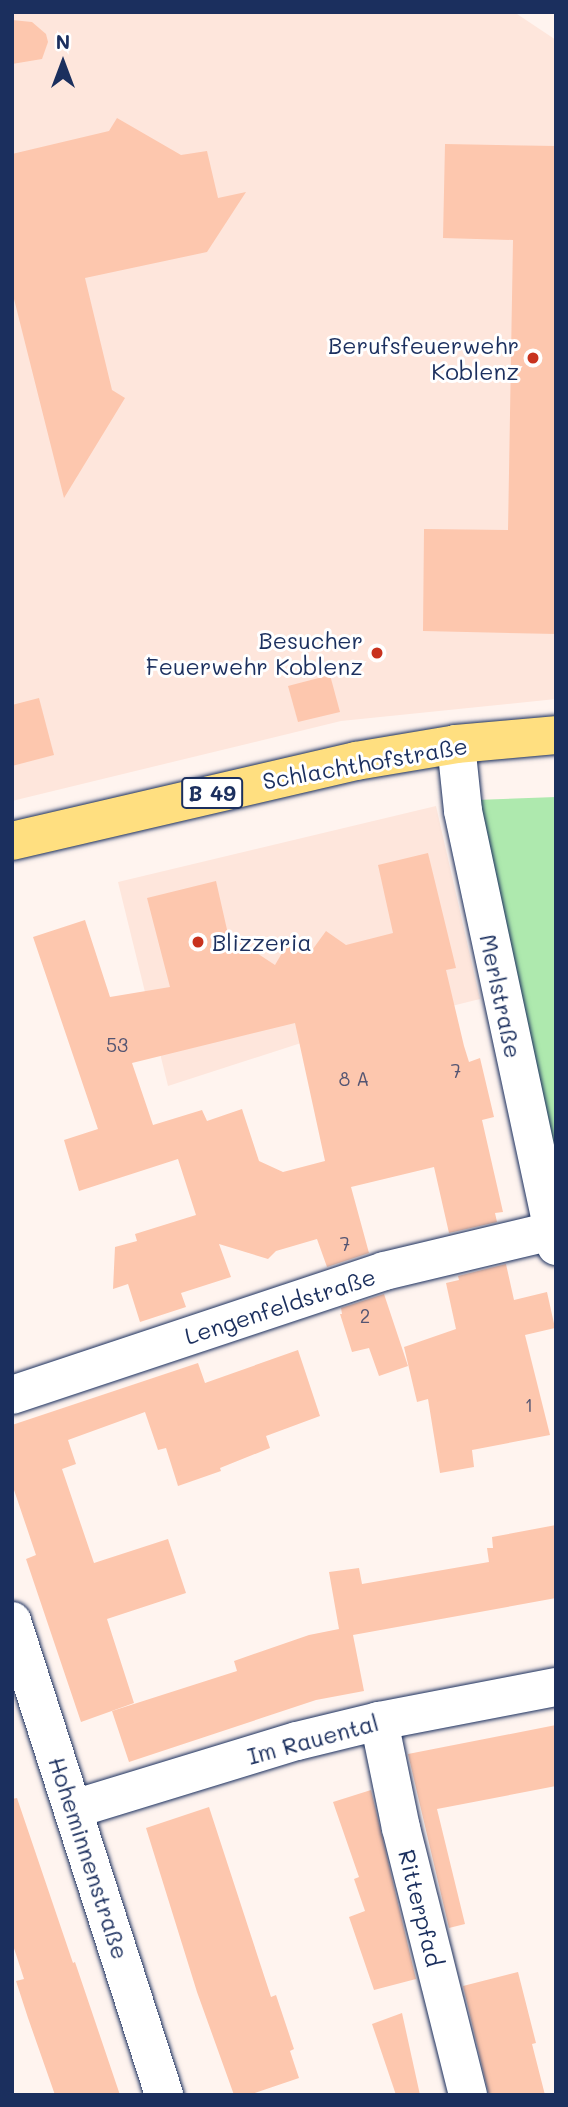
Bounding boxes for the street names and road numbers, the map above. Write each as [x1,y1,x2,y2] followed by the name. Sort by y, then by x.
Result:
[260,731,470,795] street label: Schlachthofstraße
[180,776,244,810] road number: B 49
[474,932,528,1060] street label: Merlstraße
[181,1262,379,1350] street label: Lengenfeldstraße
[244,1708,382,1770] street label: Im Rauental
[43,1753,135,1963] street label: Hoheminnenstraße
[393,1847,449,1969] street label: Ritterpfad

